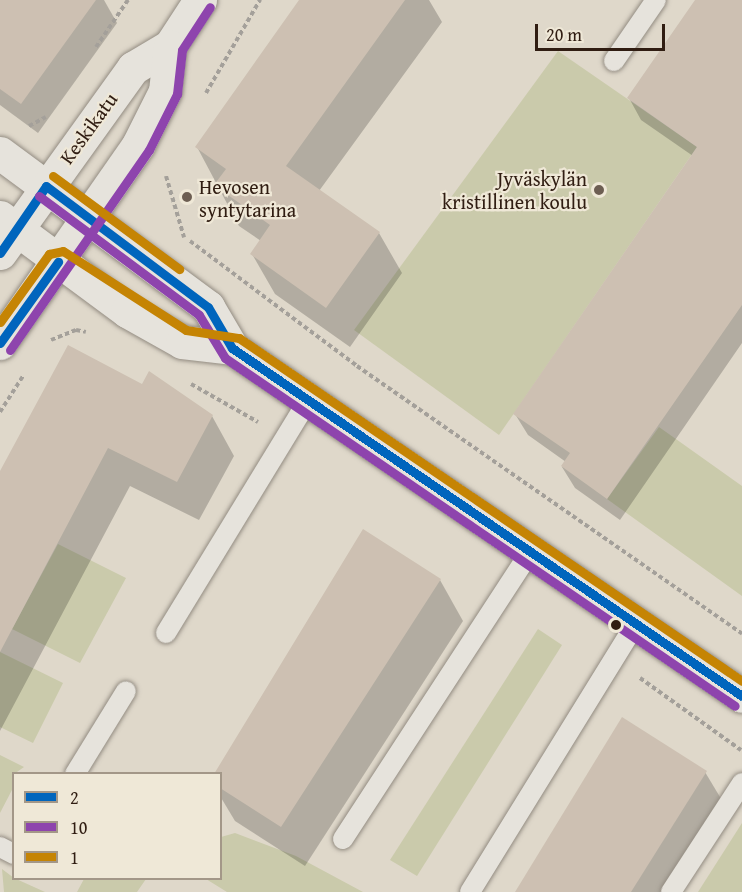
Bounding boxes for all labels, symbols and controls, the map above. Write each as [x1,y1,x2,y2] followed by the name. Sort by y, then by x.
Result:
[538,12,668,50] scale bar
[546,21,582,48] text: 20 m
[54,88,122,168] street label: Keskikatu
[442,166,587,213] place label: Jyväskylän kristillinen koulu
[199,174,296,221] place label: Hevosen syntytarina
[592,183,606,197] marker: Jyväskylän kristillinen koulu
[180,190,194,204] marker: Hevosen syntytarina
[610,619,622,631] unlabelled marker
[12,772,222,880] legend
[70,784,79,811] text: 2
[70,814,87,841] text: 10
[70,844,79,871] text: 1

